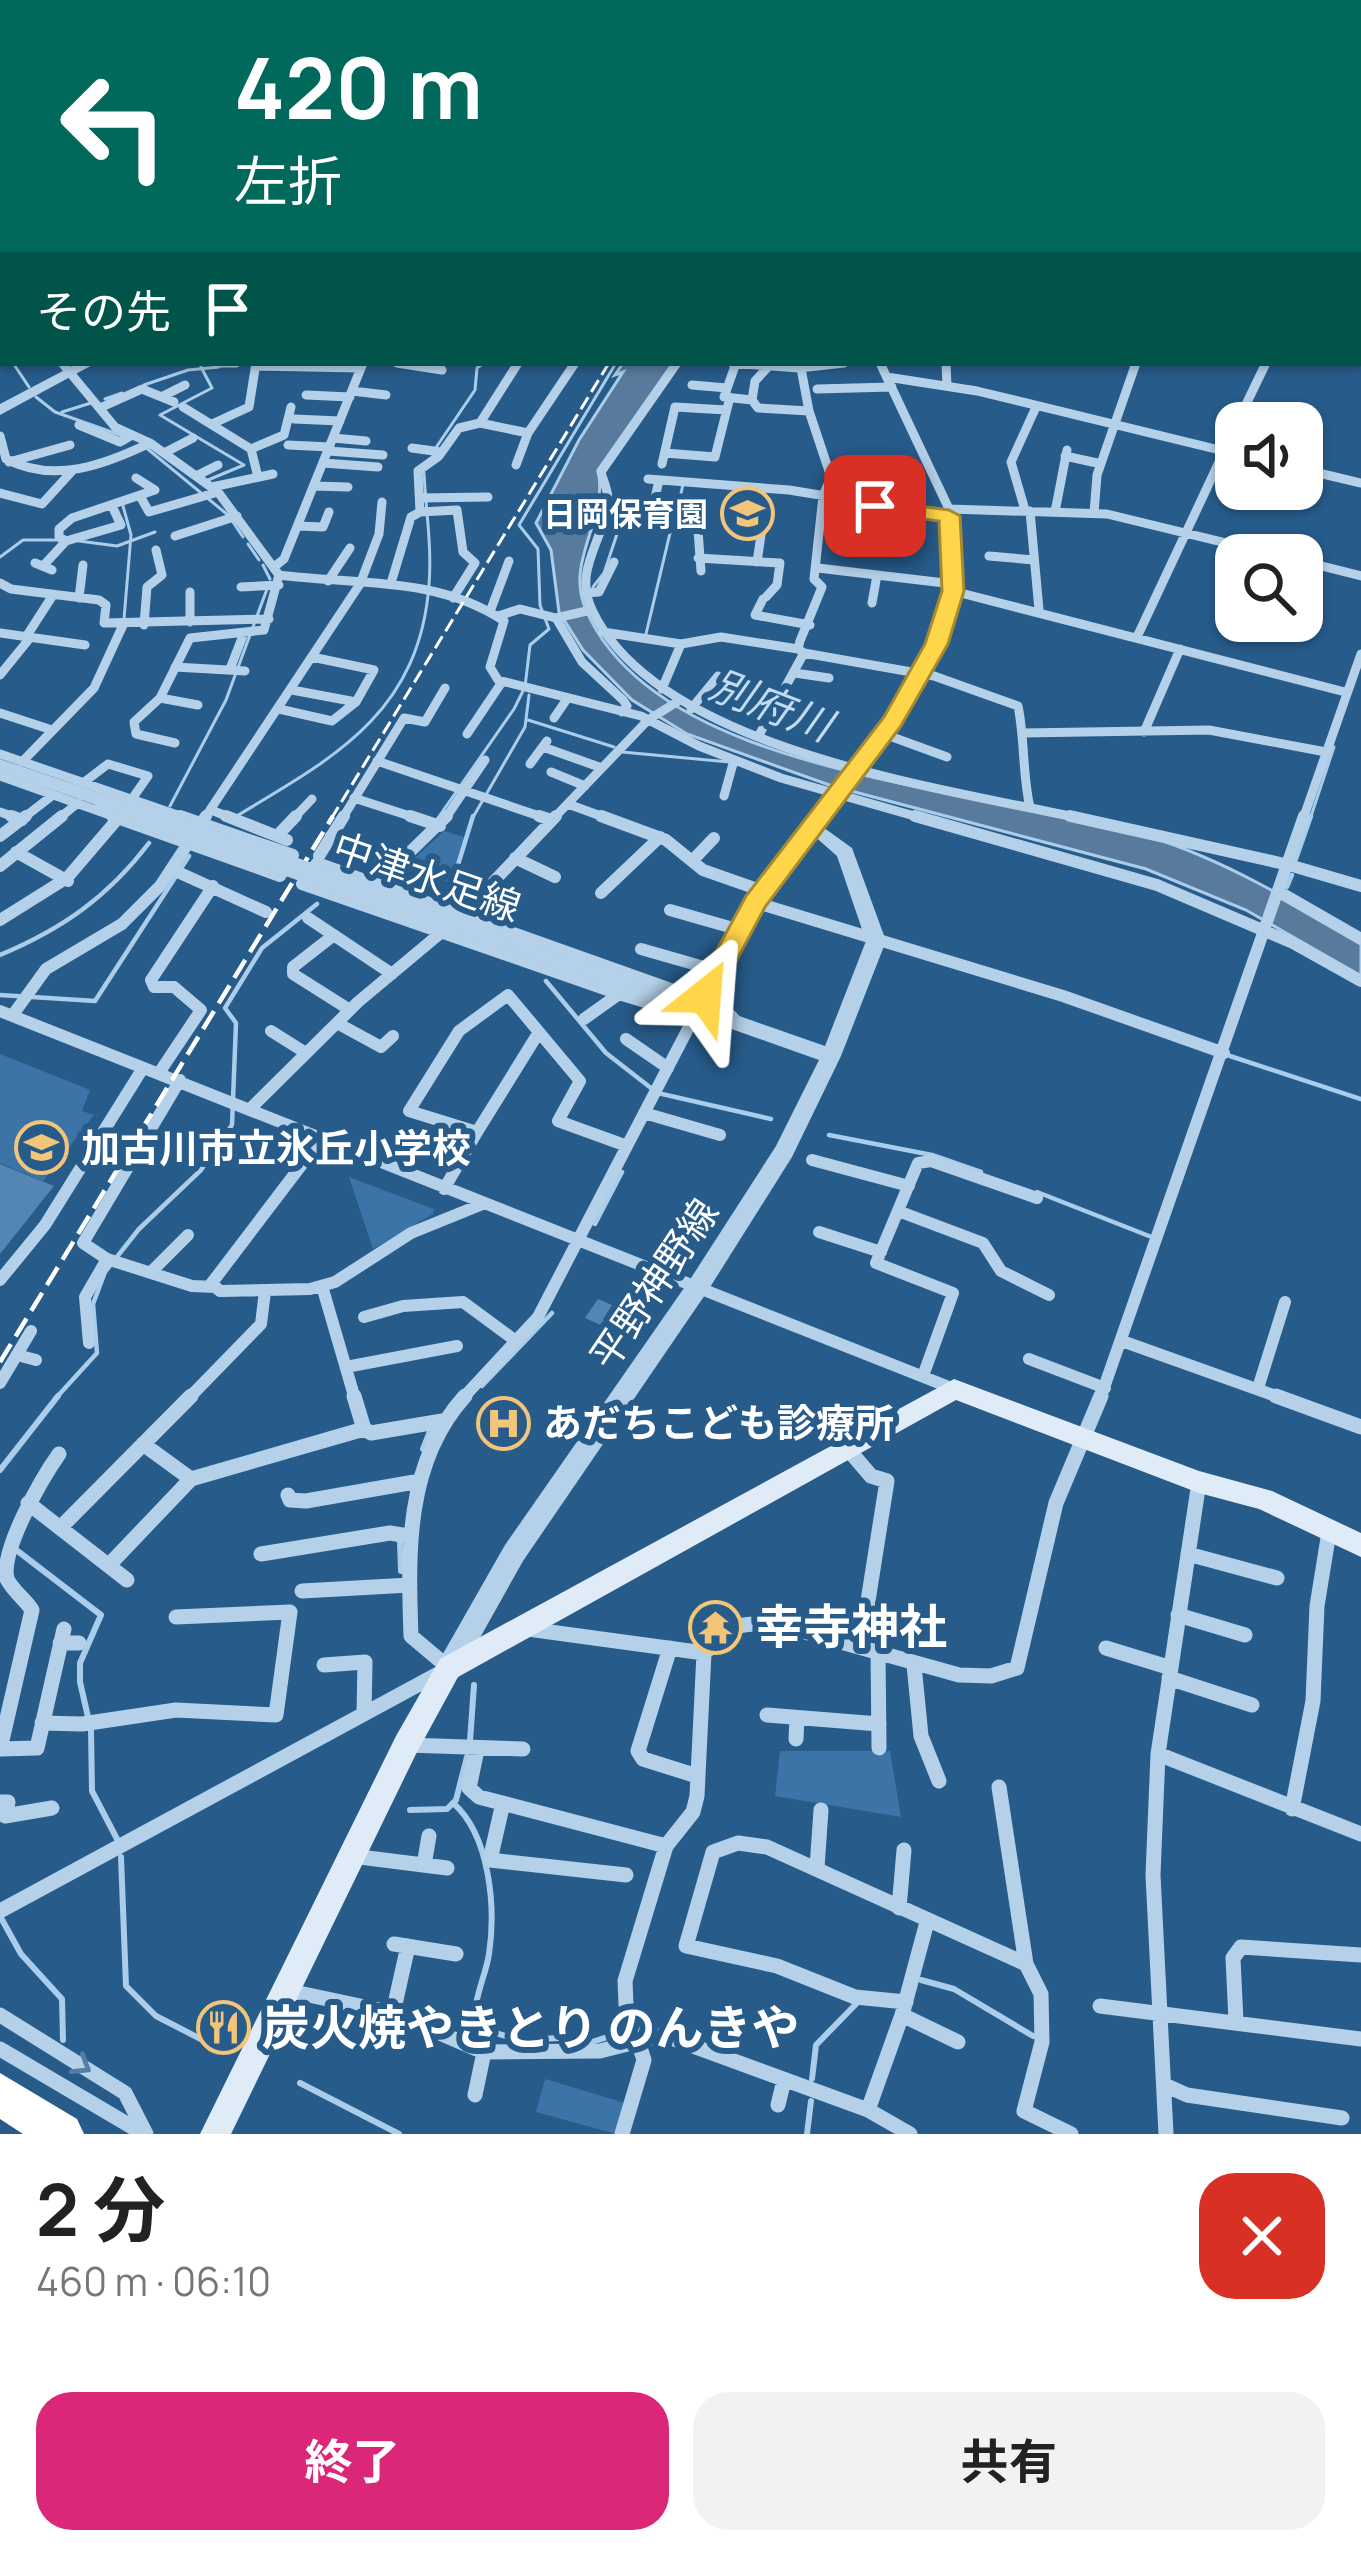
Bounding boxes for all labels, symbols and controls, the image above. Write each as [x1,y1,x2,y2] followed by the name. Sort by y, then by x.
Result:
[234,29,483,144] text: 420 m
[36,48,192,204] icon: left
[234,143,342,217] text: 左折
[195,276,261,342] icon: arrive
[36,280,171,342] text: その先
[1215,402,1323,642] map controls
[1215,402,1323,510] button: sound
[824,455,926,557] pin
[842,473,908,539] icon: arrive
[719,486,775,542] school or university icon: 日岡保育園
[543,491,708,536] place label: 日岡保育園
[1215,534,1323,642] button: search
[702,654,844,755] water label: 別府川
[326,819,528,933] street label: 中津水足線
[642,933,768,1059] position arrow
[14,1120,70,1176] school or university icon: 加古川市立氷丘小学校
[81,1120,471,1174] place label: 加古川市立氷丘小学校
[576,1188,730,1379] street label: 平野神野線
[476,1395,532,1451] hospital icon: あだちこども診療所
[543,1395,894,1449] place label: あだちこども診療所
[755,1593,947,1658] place label: 幸寺神社
[688,1599,744,1655] temple icon: 幸寺神社
[262,1994,800,2059] place label: 炭火焼やきとり のんきや
[195,2000,251,2056] restaurant icon: 炭火焼やきとり のんきや
[69,2052,91,2074] one-way arrow
[36,2159,165,2258] text: 2 分
[1199,2173,1325,2299] button: close
[36,2254,271,2308] text: 460 m · 06:10
[36,2392,669,2530] button: 終了
[693,2392,1325,2530] button: 共有

